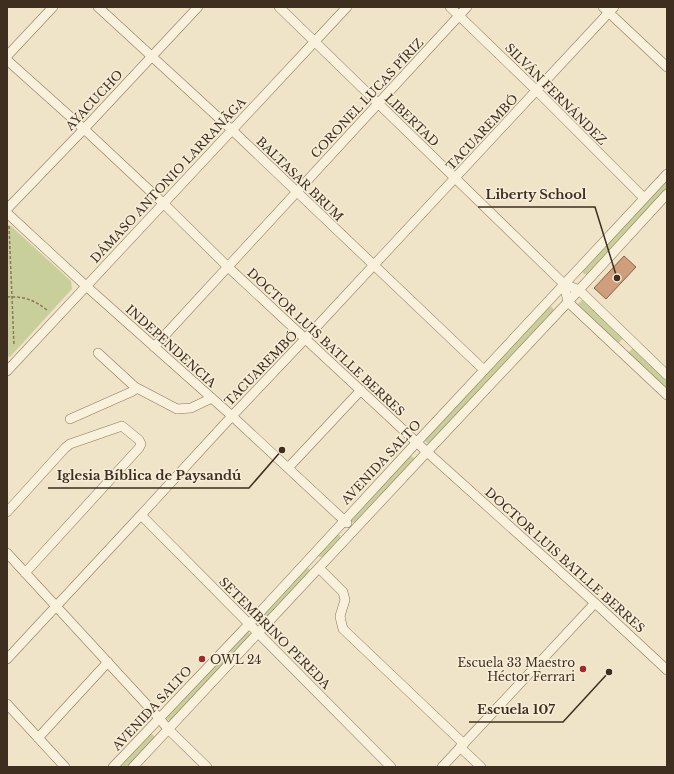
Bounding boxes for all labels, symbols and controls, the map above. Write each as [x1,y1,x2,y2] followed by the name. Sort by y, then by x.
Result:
[307,34,426,161] street label: CORONEL LUCAS PÍRIZ
[502,39,611,148] street label: SILVÁN FERNÁNDEZ
[62,67,126,134] street label: AYACUCHO
[442,90,521,173] street label: TACUAREMBÓ
[382,91,442,149] street label: LIBERTAD
[87,93,249,266] street label: DÁMASO ANTONIO LARRANÃGA
[253,134,347,224] street label: BALTASAR BRUM
[478,182,595,207] callout: Liberty School
[486,186,587,203] text: Liberty School
[244,265,408,419] street label: DOCTOR LUIS BATLLE BERRES
[123,301,220,391] street label: INDEPENDENCIA
[221,327,301,409] street label: TACUAREMBÓ
[337,417,424,508] street label: AVENIDA SALTO
[48,463,249,488] callout: Iglesia Bíblica de Paysandú
[57,467,242,484] text: Iglesia Bíblica de Paysandú
[482,484,648,636] street label: DOCTOR LUIS BATLLE BERRES
[216,574,334,692] street label: SETEMBRINO PEREDA
[210,652,261,667] place label: OWL 24
[197,654,207,664] marker: OWL 24
[457,655,575,684] place label: Escuela 33 Maestro Héctor Ferrari
[108,663,195,754] street label: AVENIDA SALTO
[578,664,588,674] marker: Escuela 33 Maestro Héctor Ferrari
[469,697,563,722] callout: Escuela 107
[477,701,555,718] text: Escuela 107

